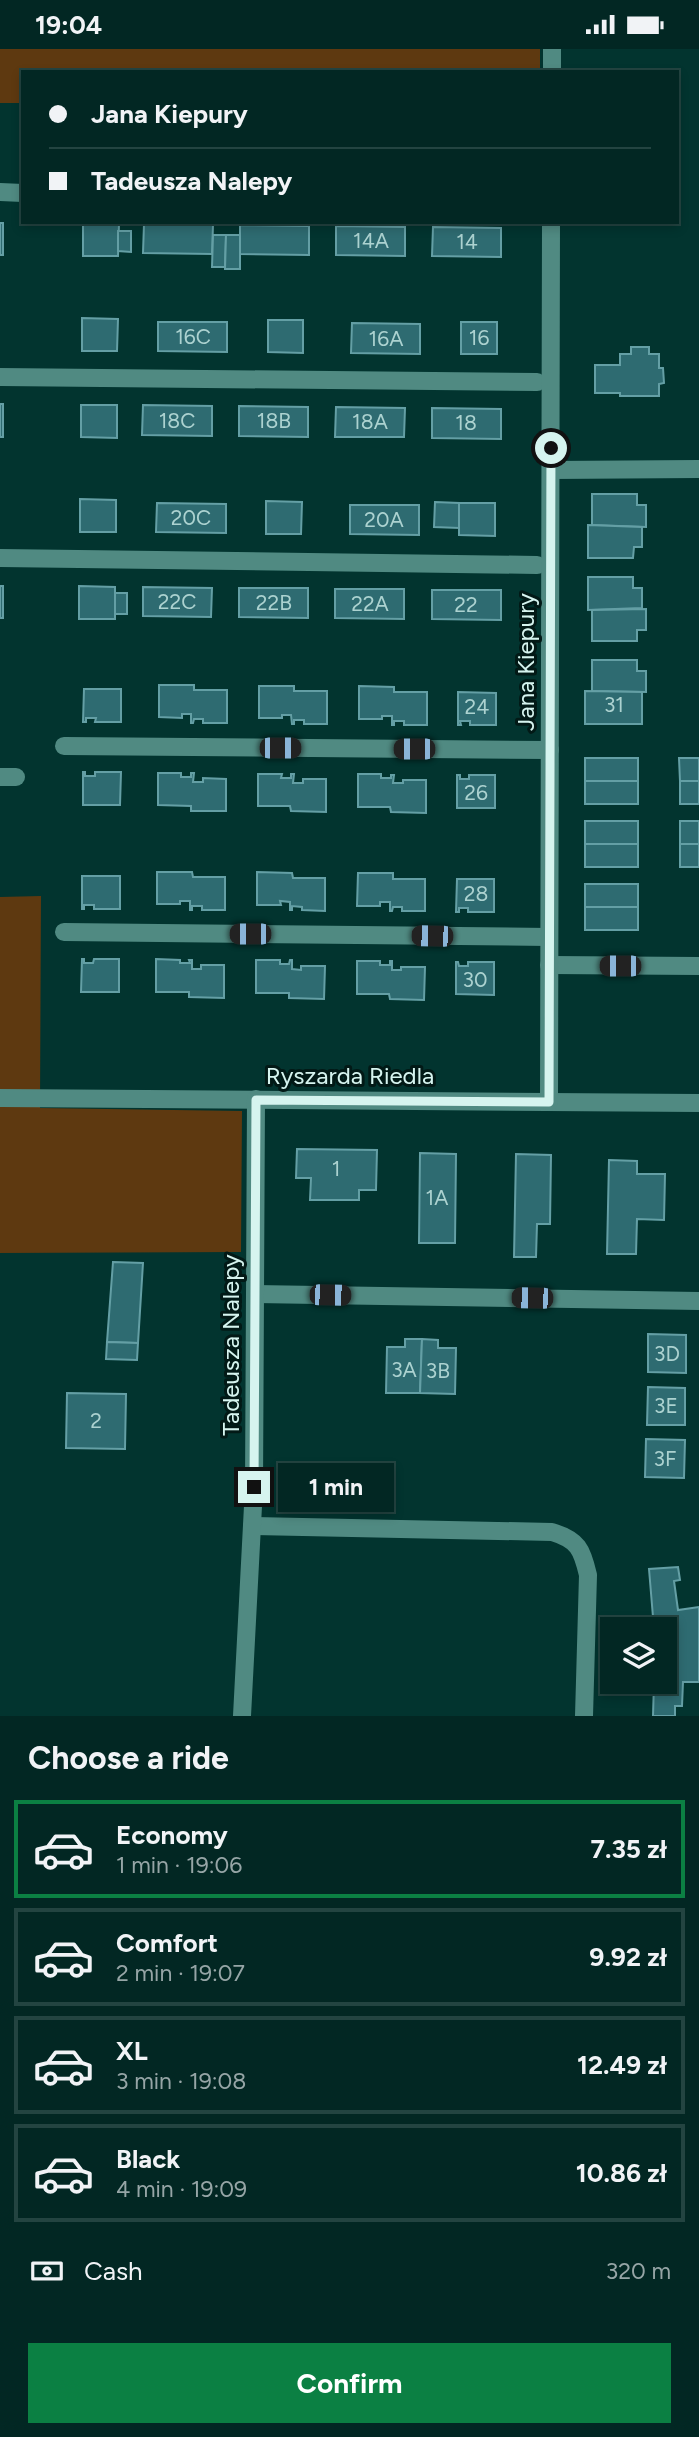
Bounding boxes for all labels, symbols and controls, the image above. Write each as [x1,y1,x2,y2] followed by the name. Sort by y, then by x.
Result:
[35,9,102,41] text: 19:04
[91,98,248,130] text: Jana Kiepury
[91,165,292,197] text: Tadeusza Nalepy
[353,228,389,253] house number: 14A
[456,229,478,254] house number: 14
[175,324,211,349] house number: 16C
[469,325,489,350] house number: 16
[369,326,403,351] house number: 16A
[159,408,195,433] house number: 18C
[257,408,291,433] house number: 18B
[352,409,388,434] house number: 18A
[455,410,477,435] house number: 18
[535,432,567,464] route start
[171,505,211,530] house number: 20C
[364,507,404,532] house number: 20A
[158,589,196,614] house number: 22C
[256,590,292,615] house number: 22B
[351,591,389,616] house number: 22A
[454,592,478,617] house number: 22
[511,593,540,731] street label: Jana Kiepury
[604,692,624,717] house number: 31
[465,694,489,719] house number: 24
[260,738,302,759] car
[394,739,436,760] car
[464,780,488,805] house number: 26
[464,881,488,906] house number: 28
[230,924,272,945] car
[411,925,454,947] car
[600,956,642,977] car
[463,967,487,992] house number: 30
[266,1061,434,1090] street label: Ryszarda Riedla
[332,1156,340,1181] house number: 1
[426,1185,448,1210] house number: 1A
[216,1254,245,1436] street label: Tadeusza Nalepy
[309,1284,352,1306] car
[511,1287,554,1309] car
[654,1341,680,1366] house number: 3D
[391,1357,417,1382] house number: 3A
[426,1358,450,1383] house number: 3B
[654,1393,678,1418] house number: 3E
[90,1408,102,1433] house number: 2
[654,1446,676,1471] house number: 3F
[278,1463,394,1511] callout: 1 min
[238,1471,270,1503] route end
[309,1473,363,1501] text: 1 min
[600,1617,677,1694] map controls
[600,1617,677,1694] button: layers
[28,1739,229,1777] text: Choose a ride
[32,1818,95,1881] icon: car
[116,1819,228,1851] text: Economy
[591,1833,667,1865] text: 7.35 zł
[116,1851,242,1879] text: 1 min · 19:06
[32,1926,95,1989] icon: car
[116,1927,218,1959] text: Comfort
[589,1941,667,1973] text: 9.92 zł
[116,1959,245,1987] text: 2 min · 19:07
[32,2034,95,2097] icon: car
[116,2035,148,2067] text: XL
[577,2049,667,2081] text: 12.49 zł
[116,2067,246,2095] text: 3 min · 19:08
[32,2142,95,2205] icon: car
[116,2143,180,2175] text: Black
[576,2157,667,2189] text: 10.86 zł
[116,2175,247,2203] text: 4 min · 19:09
[28,2252,66,2290] icon: cash
[84,2255,143,2287] text: Cash
[606,2257,671,2285] text: 320 m
[28,2343,671,2423] button: Confirm

